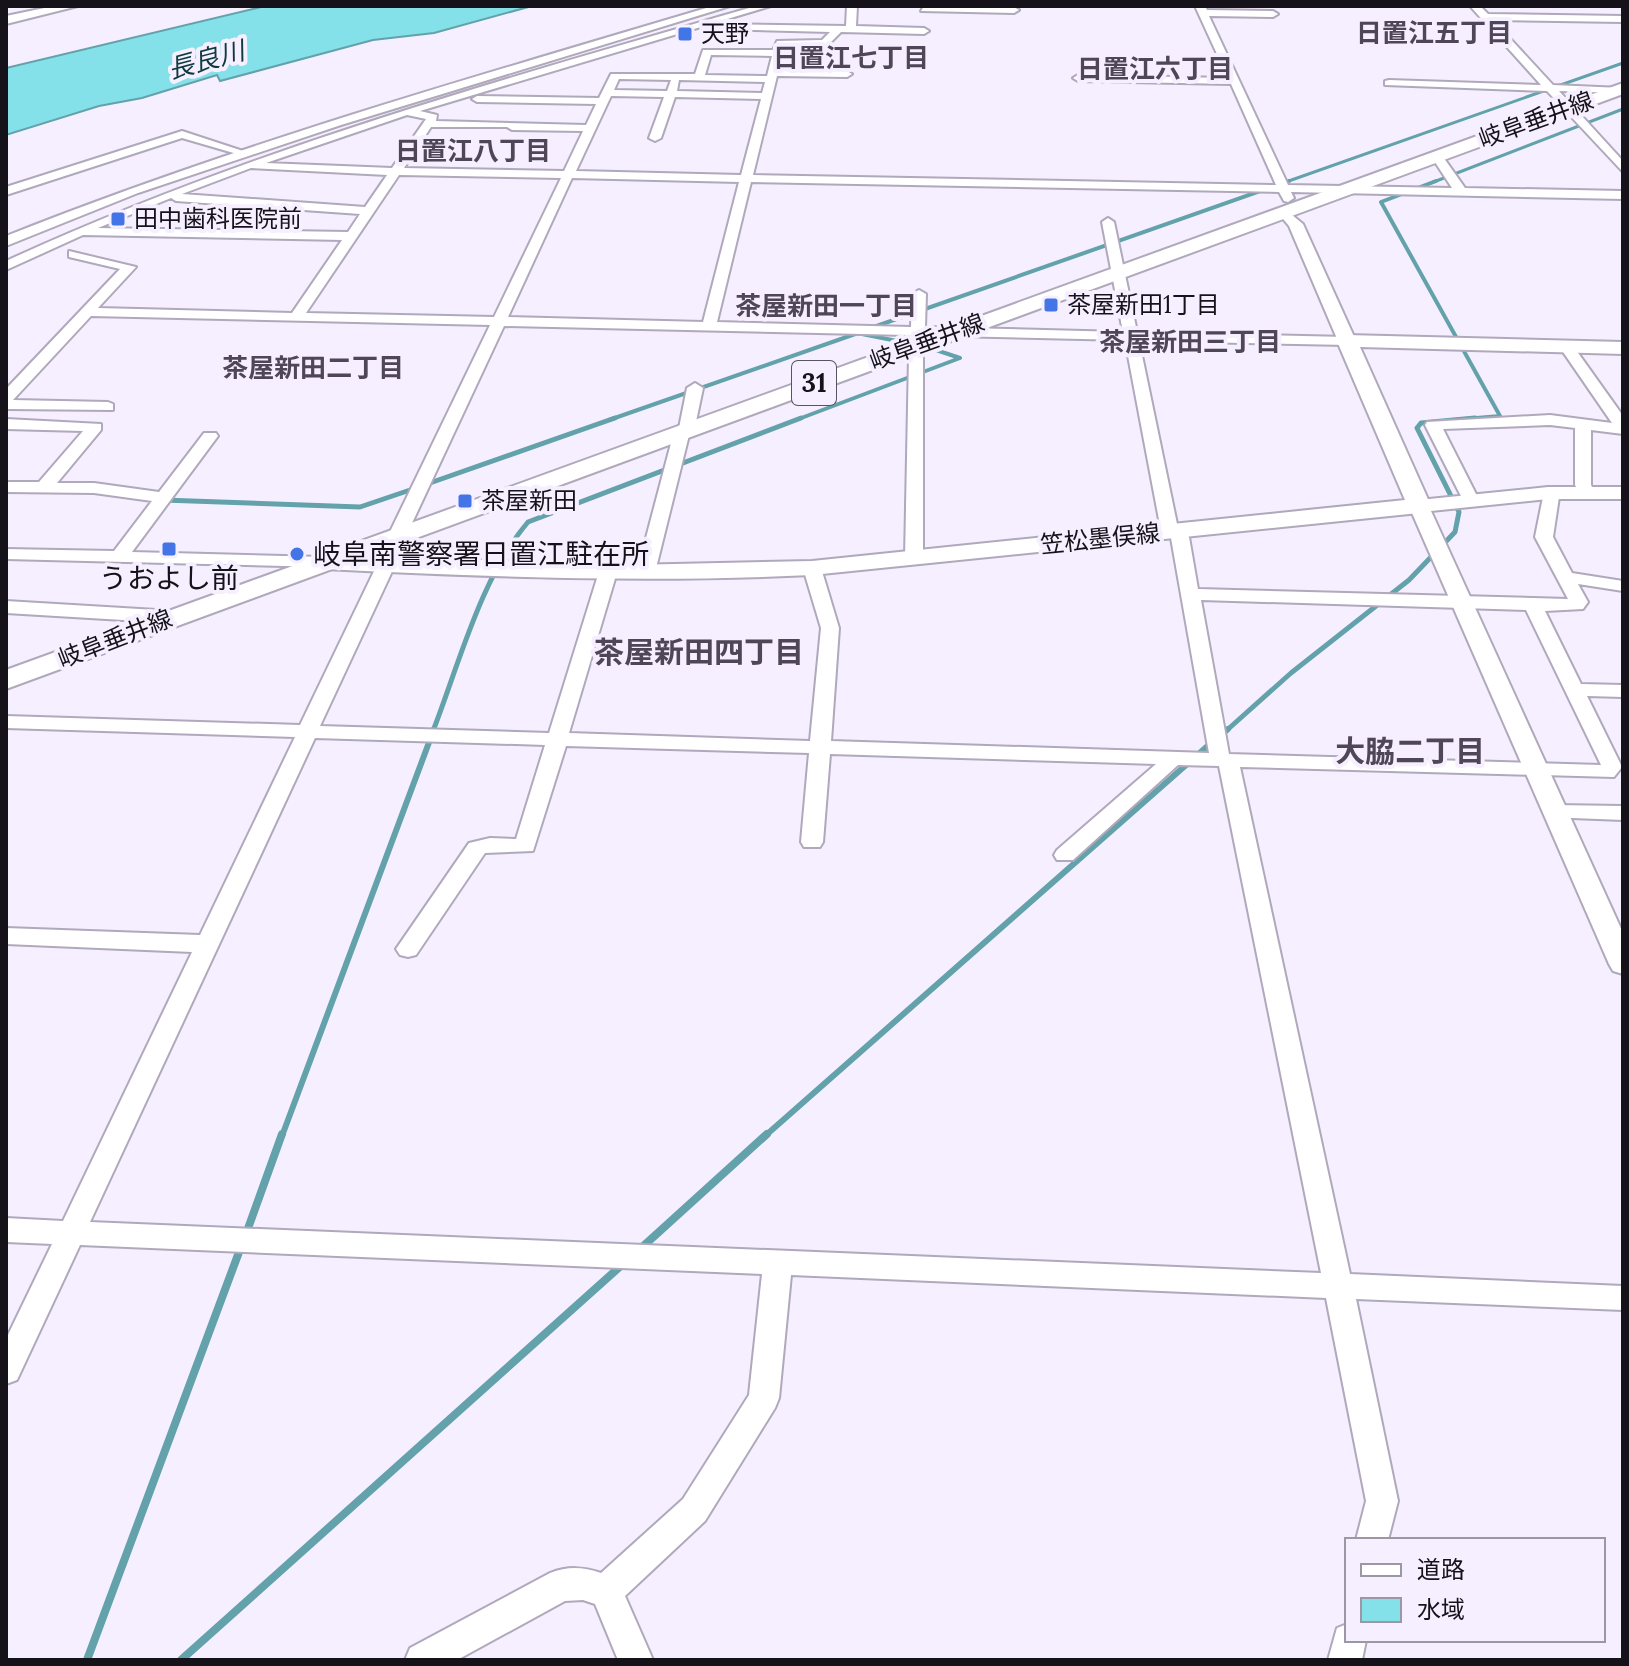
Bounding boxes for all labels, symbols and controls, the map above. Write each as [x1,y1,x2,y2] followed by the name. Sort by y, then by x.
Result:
[1356,16,1512,49] district label: 日置江五丁目
[701,18,749,49] place label: 天野
[676,25,694,43] marker: 天野
[164,33,251,86] water label: 長良川
[773,41,929,74] district label: 日置江七丁目
[1077,52,1233,85] district label: 日置江六丁目
[1474,84,1598,155] street label: 岐阜垂井線
[395,134,551,167] district label: 日置江八丁目
[134,203,302,234] place label: 田中歯科医院前
[109,210,127,228] marker: 田中歯科医院前
[735,289,917,322] district label: 茶屋新田一丁目
[1067,289,1220,320] place label: 茶屋新田1丁目
[1042,296,1060,314] marker: 茶屋新田1丁目
[865,306,989,377] street label: 岐阜垂井線
[1099,325,1281,358] district label: 茶屋新田三丁目
[222,351,404,384] district label: 茶屋新田二丁目
[792,361,836,405] road number: 31
[481,485,577,516] place label: 茶屋新田
[456,492,474,510] marker: 茶屋新田
[1039,517,1161,560] street label: 笠松墨俣線
[313,536,649,572] place label: 岐阜南警察署日置江駐在所
[160,540,178,558] marker: うおよし前
[288,545,306,563] marker: 岐阜南警察署日置江駐在所
[99,560,239,596] place label: うおよし前
[53,603,176,675] street label: 岐阜垂井線
[594,633,804,671] district label: 茶屋新田四丁目
[1335,732,1485,770] district label: 大脇二丁目
[1345,1538,1605,1642] legend
[1417,1554,1465,1585] text: 道路
[1417,1594,1465,1625] text: 水域

